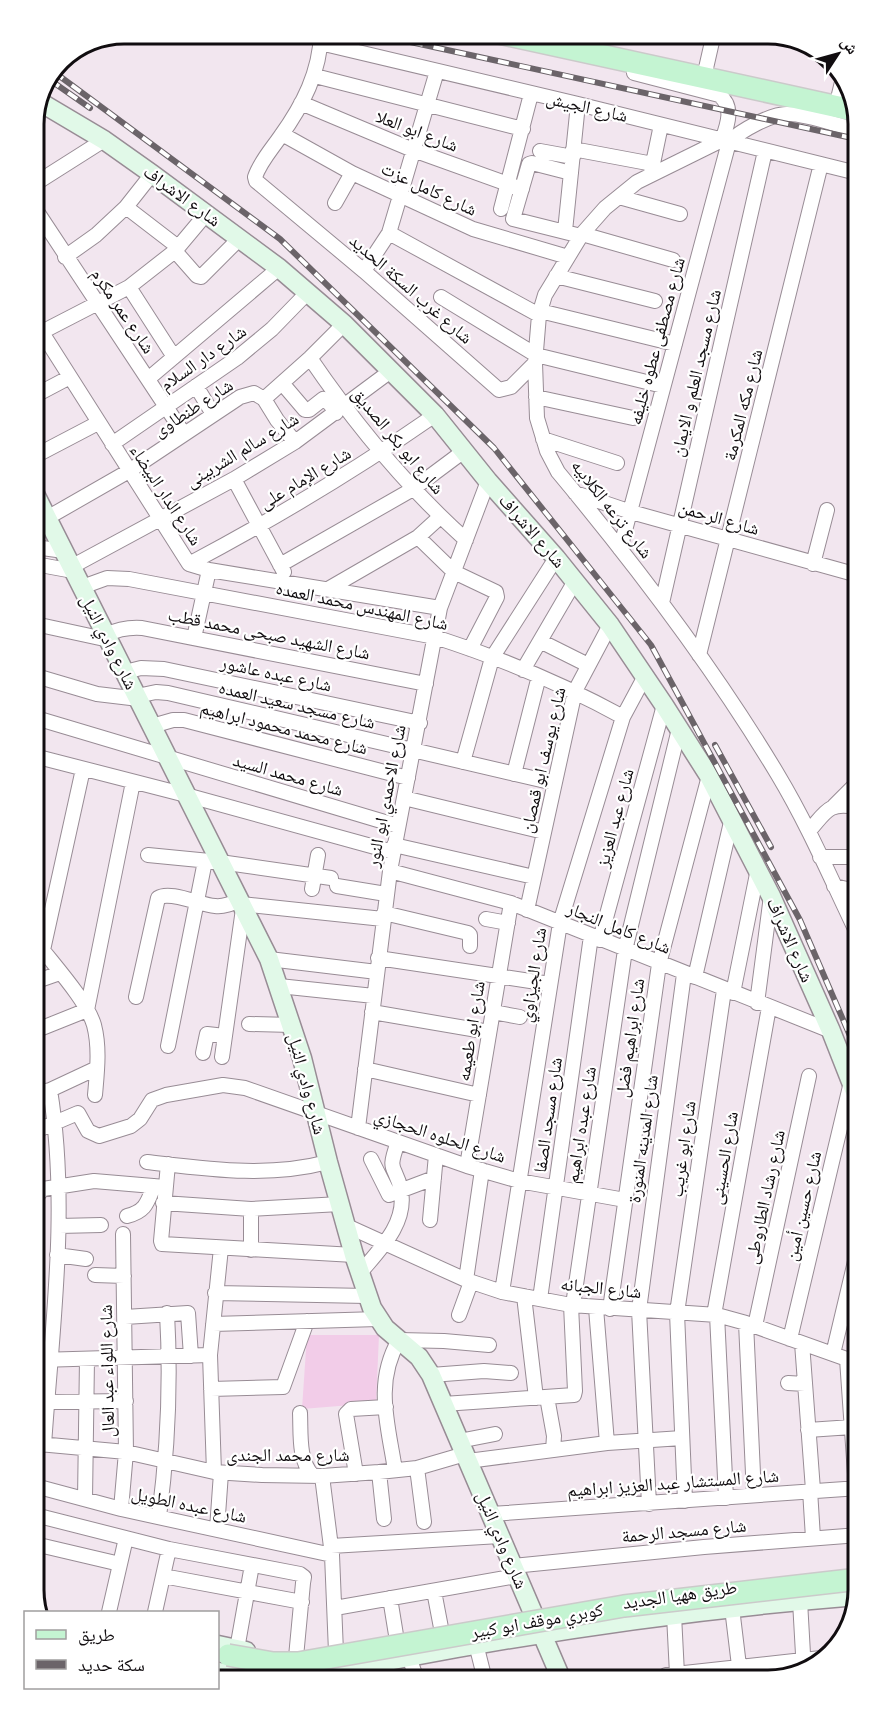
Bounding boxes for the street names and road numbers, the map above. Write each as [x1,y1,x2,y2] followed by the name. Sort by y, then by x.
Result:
[544,87,630,127] street label: شارع الجيش
[373,105,461,157] street label: شارع ابو العلا
[378,157,480,221] street label: شارع كامل عزت
[139,161,225,231] street label: شارع الاشراف
[345,229,477,349] street label: شارع غرب السكة الحديد
[624,255,690,427] street label: شارع مصطفى عطوه خليفه
[86,264,160,359] street label: شارع عمر مكرم
[666,287,727,459] street label: شارع مسجد العلم و الايمان
[155,320,251,397] street label: شارع دار السلام
[719,347,767,463] street label: شارع مكه المكرمة
[149,374,237,442] street label: شارع طنطاوى
[347,383,449,499] street label: شارع ابو بكر الصديق
[181,408,303,493] street label: شارع سالم الشربينى
[125,440,207,550] street label: شارع الدار البيضاء
[255,442,355,515] street label: شارع الإمام على
[566,455,658,563] street label: شارع ترعه الكلابيه
[494,490,570,572] street label: شارع الاشراف
[676,496,762,540] street label: شارع الرحمن
[274,577,450,635] street label: شارع المهندس محمد العمده
[72,591,142,695] street label: شارع وادي النيل
[166,604,372,664] street label: شارع الشهيد صبحى محمد قطب
[217,651,334,697] street label: شارع عبده عاشور
[217,676,377,734] street label: شارع مسجد سعيد العمده
[516,685,570,835] street label: شارع يوسف ابو قمصان
[198,697,370,760] street label: شارع محمد محمود ابراهيم
[361,723,414,871] street label: شارع الاحمدي ابو النور
[230,749,346,801] street label: شارع محمد السيد
[591,766,639,871] street label: شارع عبد العزيز
[762,894,818,986] street label: شارع الاشراف
[563,897,674,959] street label: شارع كامل النجار
[515,926,555,1025] street label: شارع الجيزاوي
[611,977,650,1099] street label: شارع ابراهيم فضل
[452,979,490,1083] street label: شارع ابو طعيمه
[279,1031,331,1138] street label: شارع وادي النيل
[529,1056,567,1174] street label: شارع مسجد الصفا
[561,1065,602,1185] street label: شارع عبده ابراهيم
[623,1073,663,1205] street label: شارع المدينه المنورة
[665,1099,701,1199] street label: شارع ابو غريب
[370,1104,509,1171] street label: شارع الحلوه الحجازي
[705,1110,743,1206] street label: شارع الحسينى
[740,1128,790,1266] street label: شارع رشاد الطاروطى
[780,1149,826,1263] street label: شارع حسين أمين
[559,1273,643,1303] street label: شارع الجبانه
[95,1304,119,1438] street label: شارع اللواء عبد العال
[226,1444,350,1466] street label: شارع محمد الجندى
[566,1465,780,1502] street label: شارع المستشار عبد العزيز ابراهيم
[129,1482,249,1528] street label: شارع عبده الطويل
[468,1488,532,1594] street label: شارع وادي النيل
[621,1515,747,1547] street label: شارع مسجد الرحمة
[621,1576,739,1614] street label: طريق ههيا الجديد
[468,1598,606,1647] street label: كوبري موقف ابو كبير

